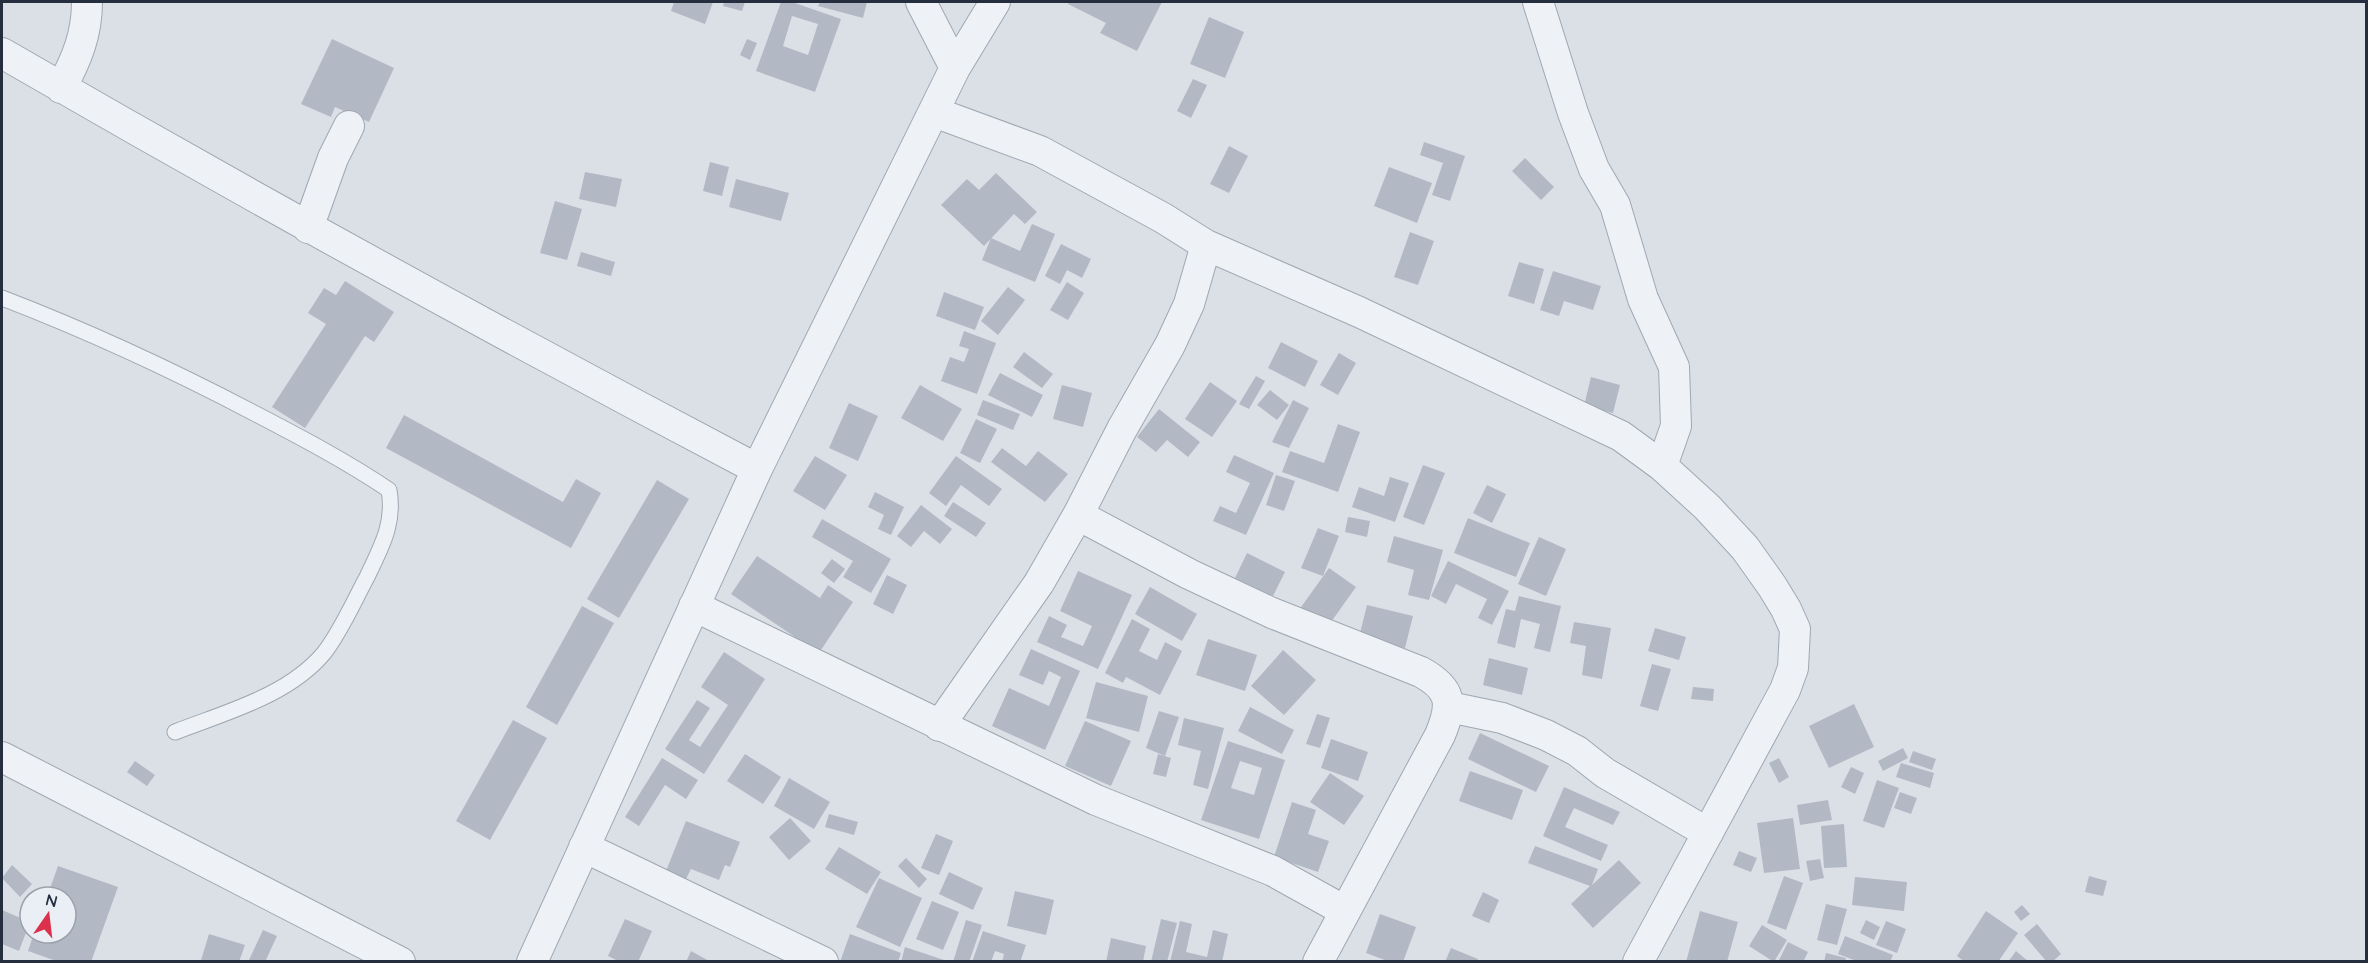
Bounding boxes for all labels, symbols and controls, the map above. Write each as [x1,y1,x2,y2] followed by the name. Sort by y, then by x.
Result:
[18,885,78,945] north arrow
[44,889,60,912] text: N

